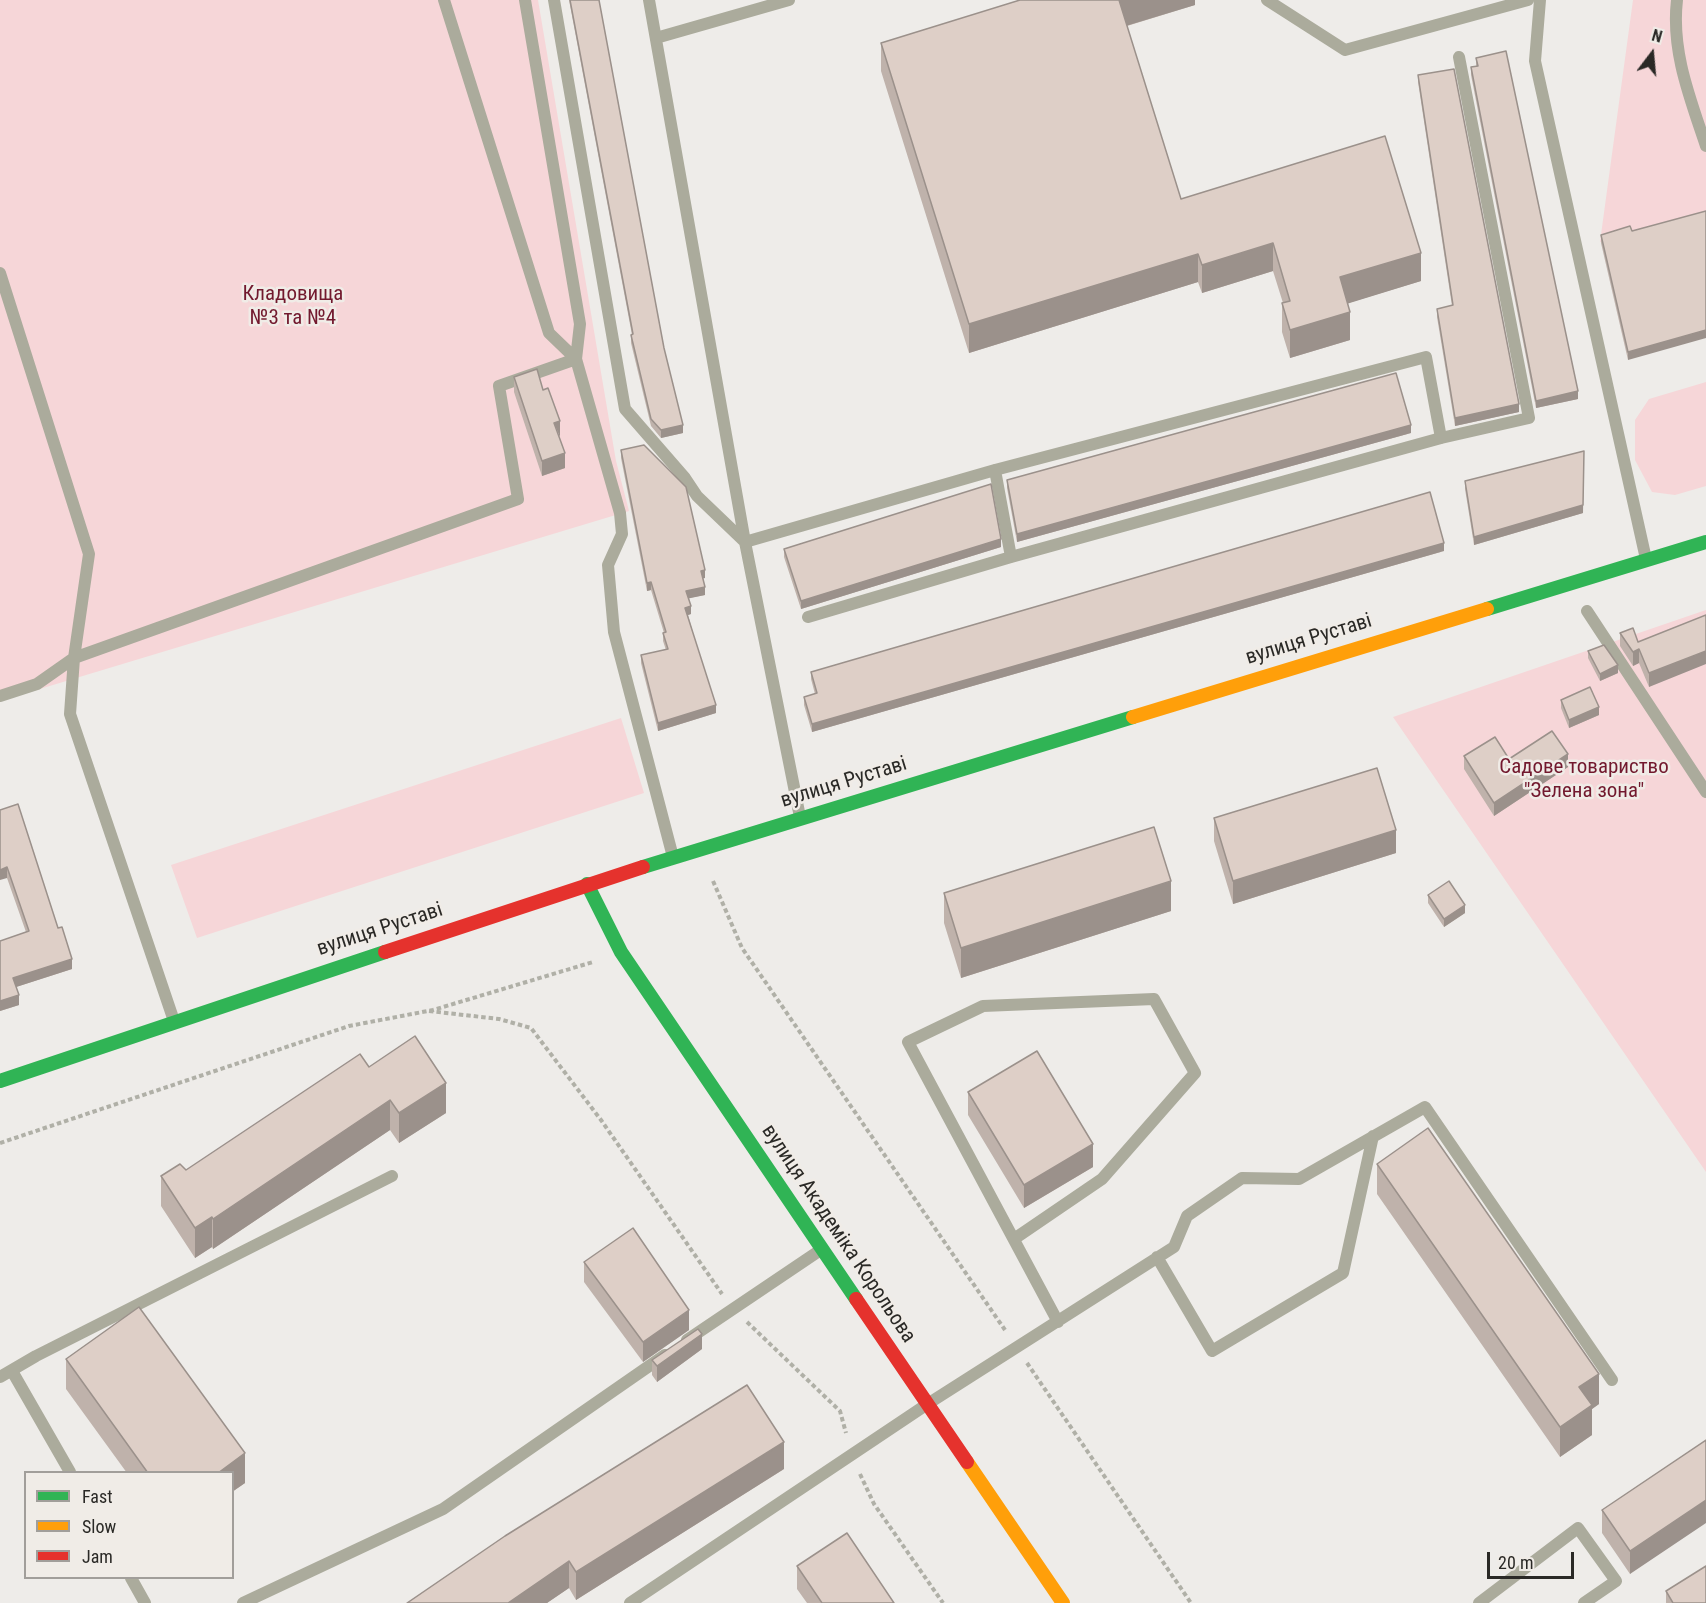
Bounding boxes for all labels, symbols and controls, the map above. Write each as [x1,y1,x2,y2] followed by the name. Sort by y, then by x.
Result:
[1622,24,1682,84] north arrow
[1650,26,1664,47] text: N
[243,282,343,332] park label: Кладовища №3 та №4
[1243,609,1375,671] street label: вулиця Руставі
[778,752,910,814] street label: вулиця Руставі
[1499,755,1669,805] park label: Садове товариство "Зелена зона"
[314,898,446,962] street label: вулиця Руставі
[756,1120,920,1348] street label: вулиця Академіка Корольова
[24,1471,234,1579] legend
[82,1486,113,1507] text: Fast
[82,1516,116,1537] text: Slow
[1490,1540,1577,1578] scale bar
[82,1546,113,1567] text: Jam
[1498,1552,1533,1573] text: 20 m

